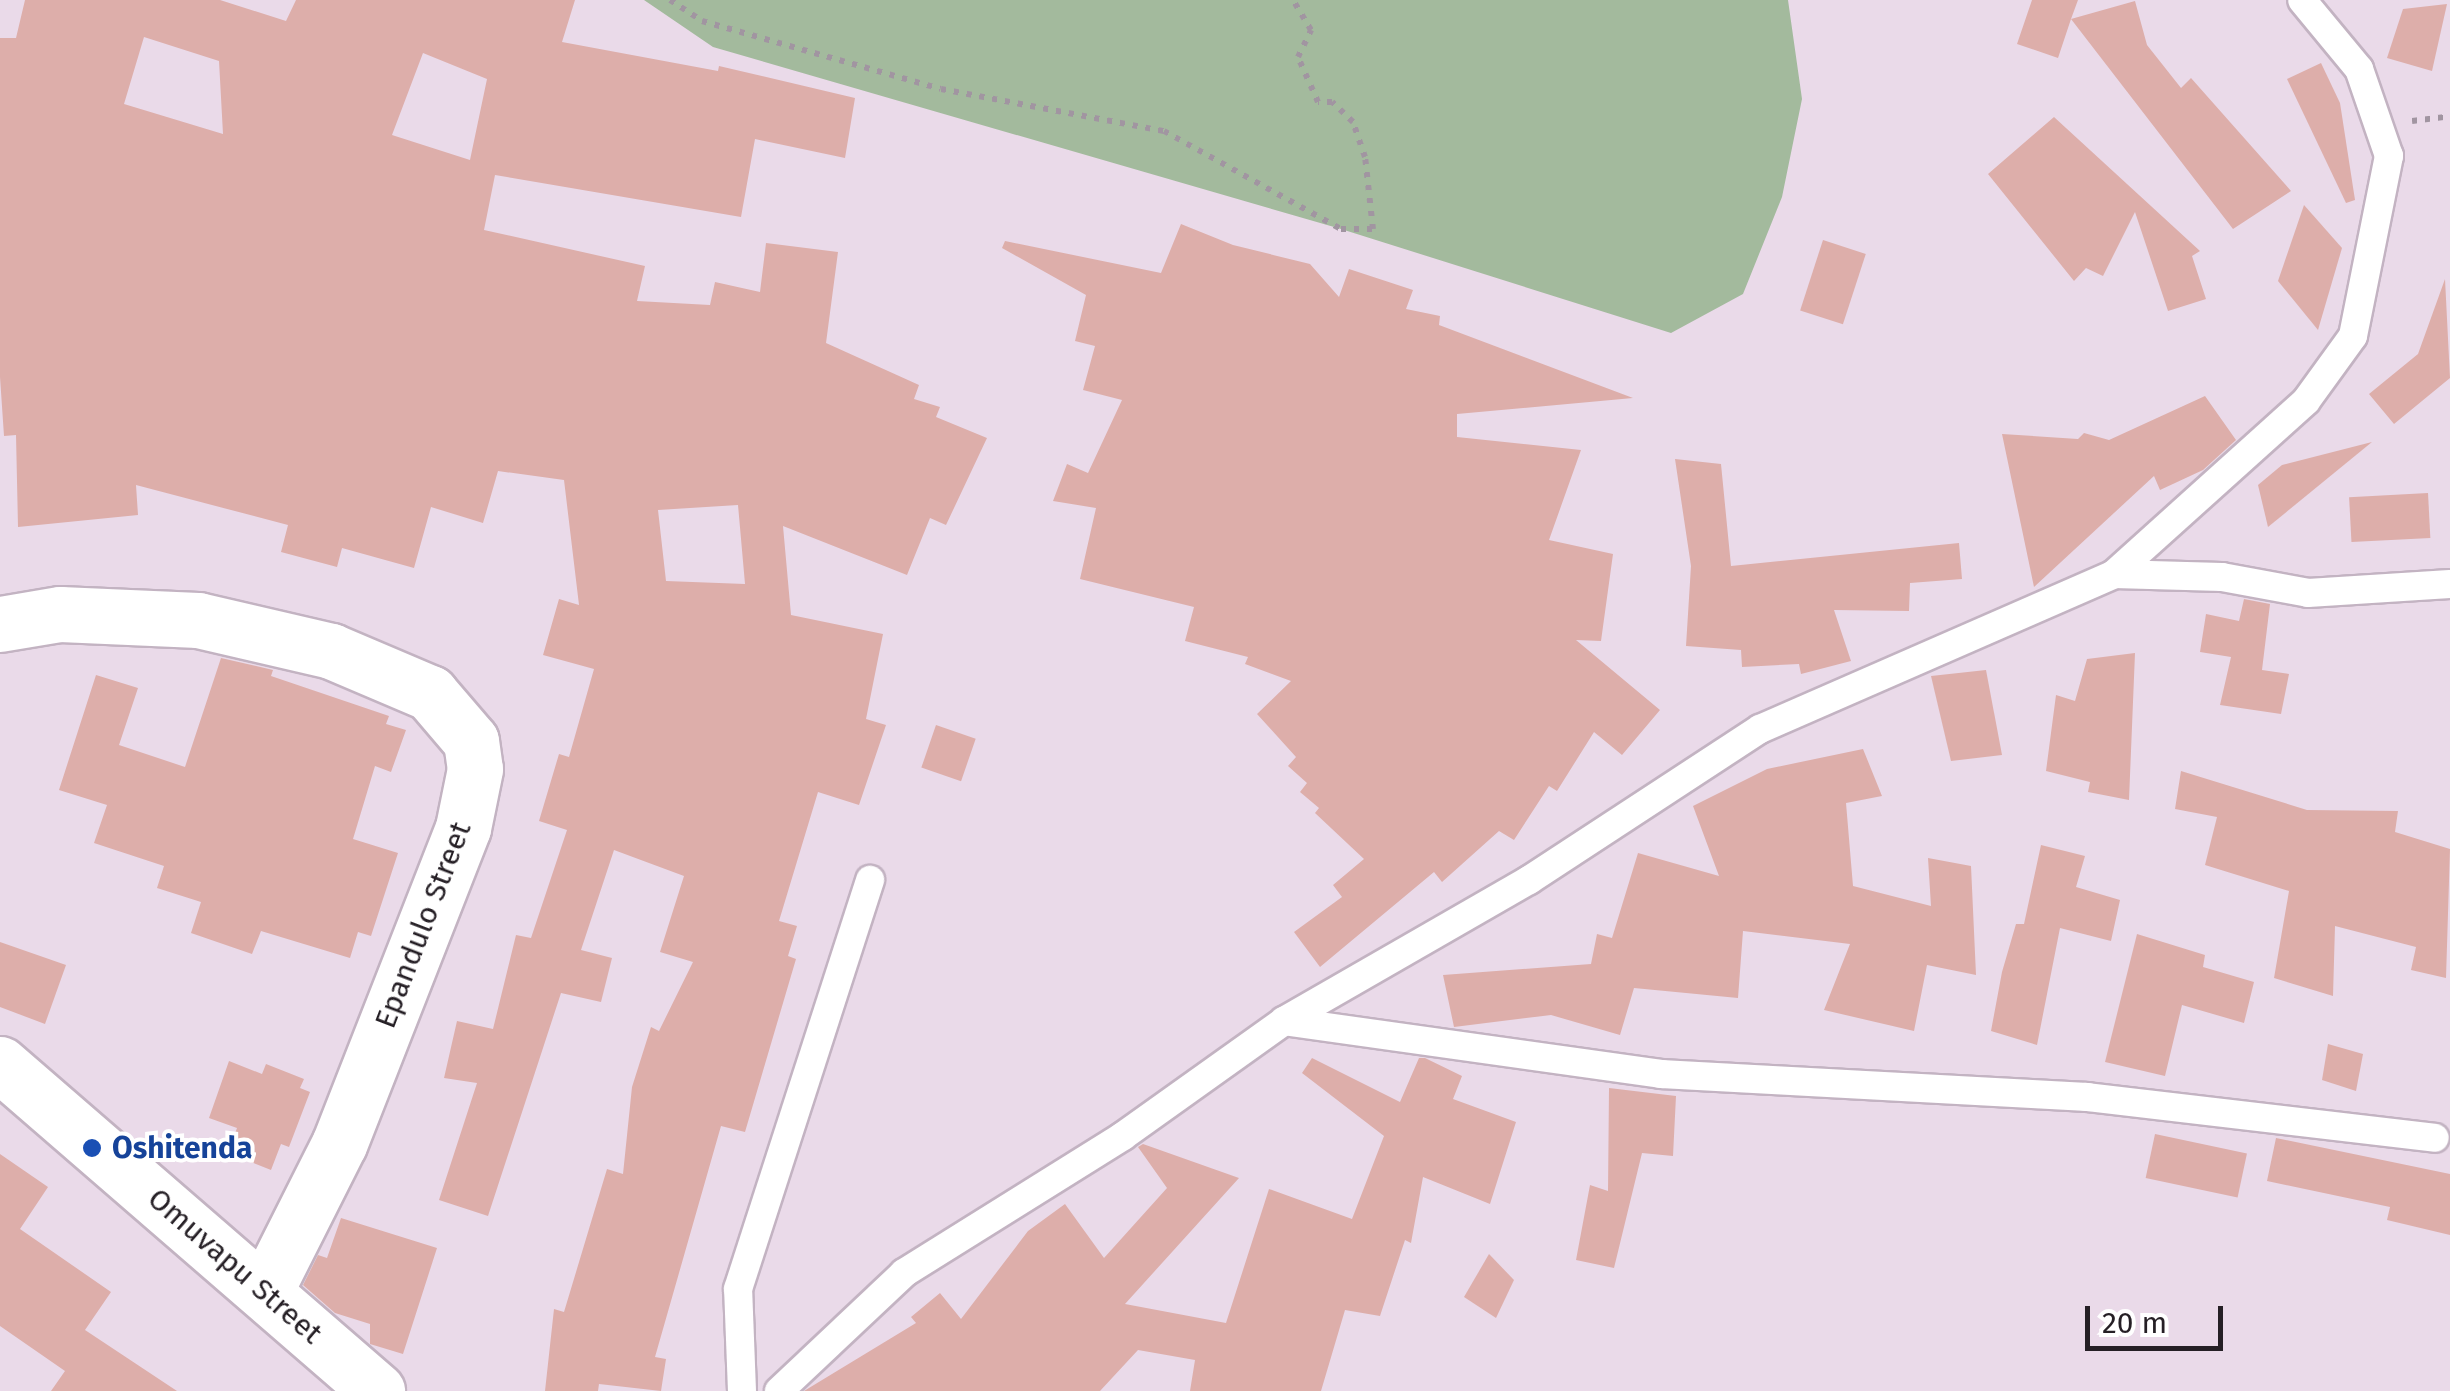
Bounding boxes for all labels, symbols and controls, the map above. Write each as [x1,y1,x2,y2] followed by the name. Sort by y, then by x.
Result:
[367,817,479,1033] street label: Epandulo Street
[112,1130,252,1166] place label: Oshitenda
[81,1137,103,1159] marker: Oshitenda
[140,1181,330,1351] street label: Omuvapu Street
[2090,1286,2228,1348] scale bar
[2102,1305,2167,1341] text: 20 m

